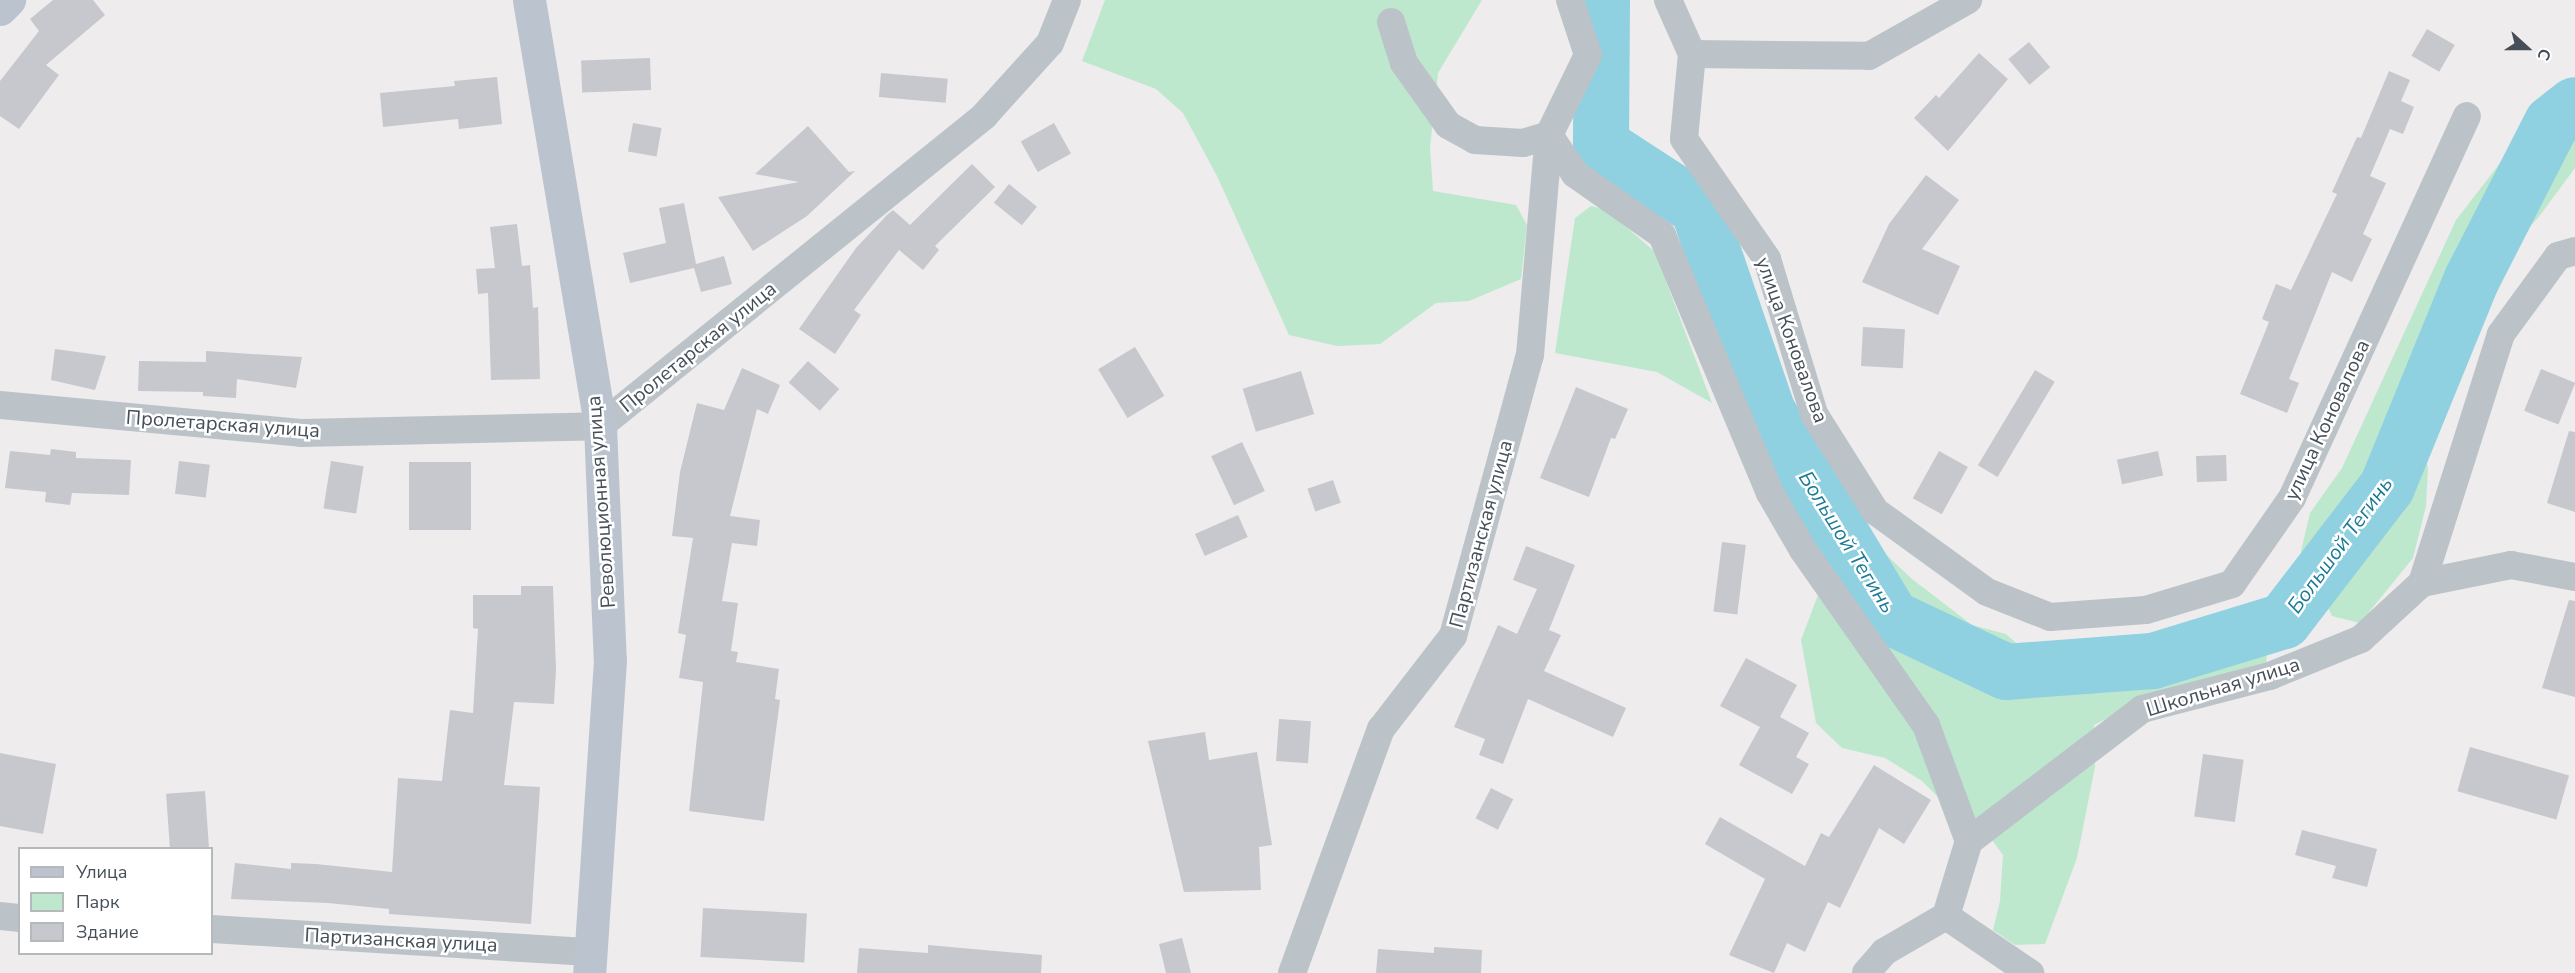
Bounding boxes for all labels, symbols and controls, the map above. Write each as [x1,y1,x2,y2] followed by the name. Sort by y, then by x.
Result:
[2497,18,2557,78] north arrow
[2532,45,2556,63] text: С
[1751,254,1833,426] street label: улица Коновалова
[615,277,781,417] street label: Пролетарская улица
[2279,336,2375,504] street label: улица Коновалова
[582,395,620,609] street label: Революционная улица
[125,405,321,443] street label: Пролетарская улица
[1444,438,1518,630] street label: Партизанская улица
[1793,466,1901,618] water label: Большой Тегинь
[2282,472,2398,618] water label: Большой Тегинь
[2143,652,2303,722] street label: Школьная улица
[18,847,213,955] legend
[76,860,127,884] text: Улица
[76,890,119,914] text: Парк
[76,920,139,944] text: Здание
[304,923,498,957] street label: Партизанская улица

